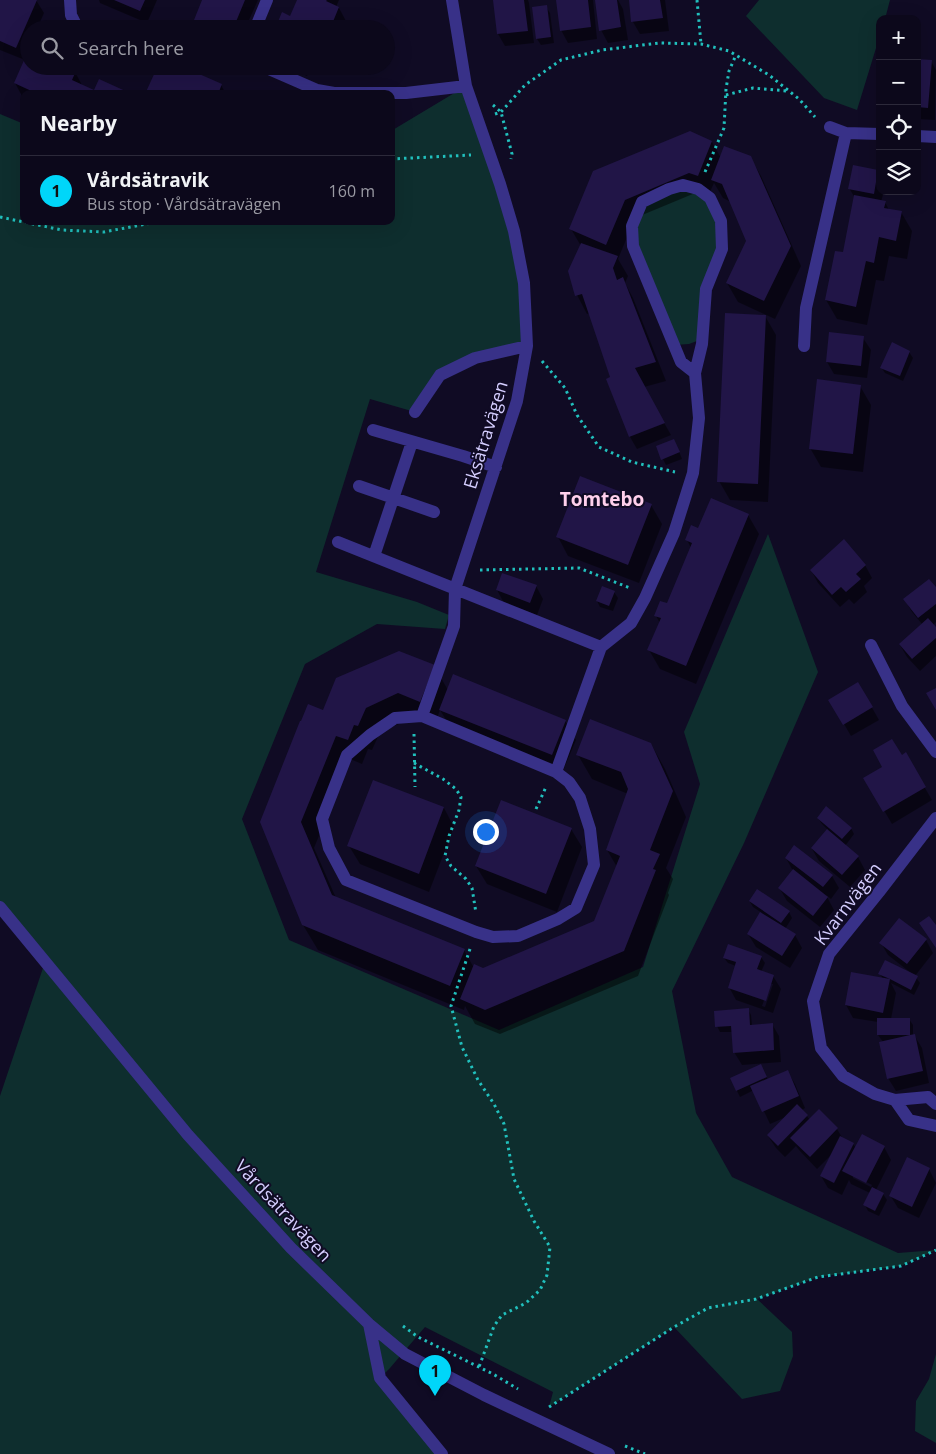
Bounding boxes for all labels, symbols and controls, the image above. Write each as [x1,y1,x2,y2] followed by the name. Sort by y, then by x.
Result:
[876,15,921,195] map controls
[876,15,921,60] button: +
[20,20,395,75] search box
[38,34,66,62] icon: search
[78,35,184,61] text: Search here
[876,60,921,105] button: −
[876,105,921,150] button: locate
[40,109,117,137] text: Nearby
[876,150,921,195] button: layers
[87,167,209,193] text: Vårdsätravik
[51,180,61,202] text: 1
[329,180,375,202] text: 160 m
[87,193,281,215] text: Bus stop · Vårdsätravägen
[457,378,513,492] street label: Eksätravägen
[560,486,644,512] district label: Tomtebo
[473,819,499,845] your location
[808,857,886,950] street label: Kvarnvägen
[230,1154,337,1267] street label: Vårdsätravägen
[419,1355,451,1396] pin: 1

